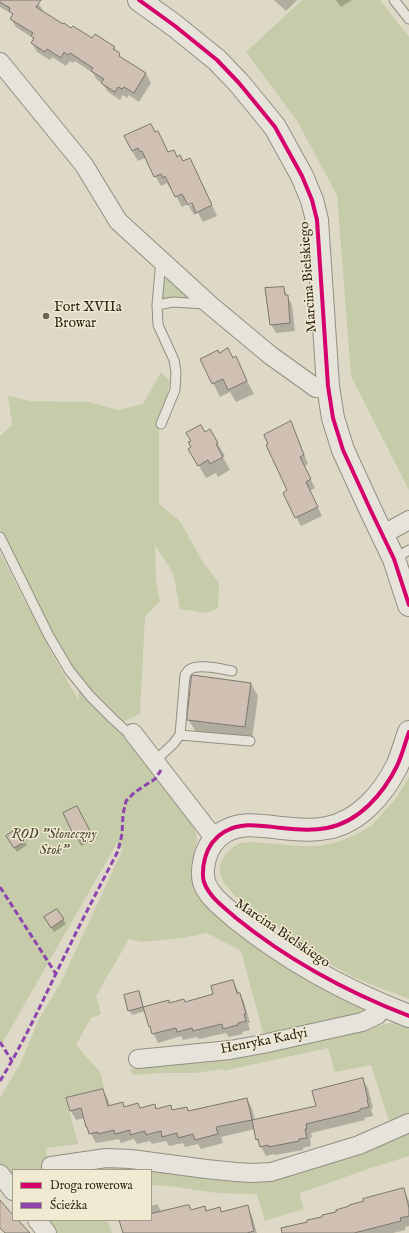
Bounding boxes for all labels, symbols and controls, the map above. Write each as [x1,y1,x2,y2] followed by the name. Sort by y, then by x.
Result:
[297,221,321,333] street label: Marcina Bielskiego
[54,300,122,332] place label: Fort XVIIa Browar
[41,311,51,321] marker: Fort XVIIa Browar
[12,827,96,860] park label: ROD "Słoneczny Stok"
[231,896,333,972] street label: Marcina Bielskiego
[219,1025,309,1059] street label: Henryka Kadyi
[12,1169,152,1221] legend
[50,1178,133,1193] text: Droga rowerowa
[50,1198,87,1213] text: Ścieżka

